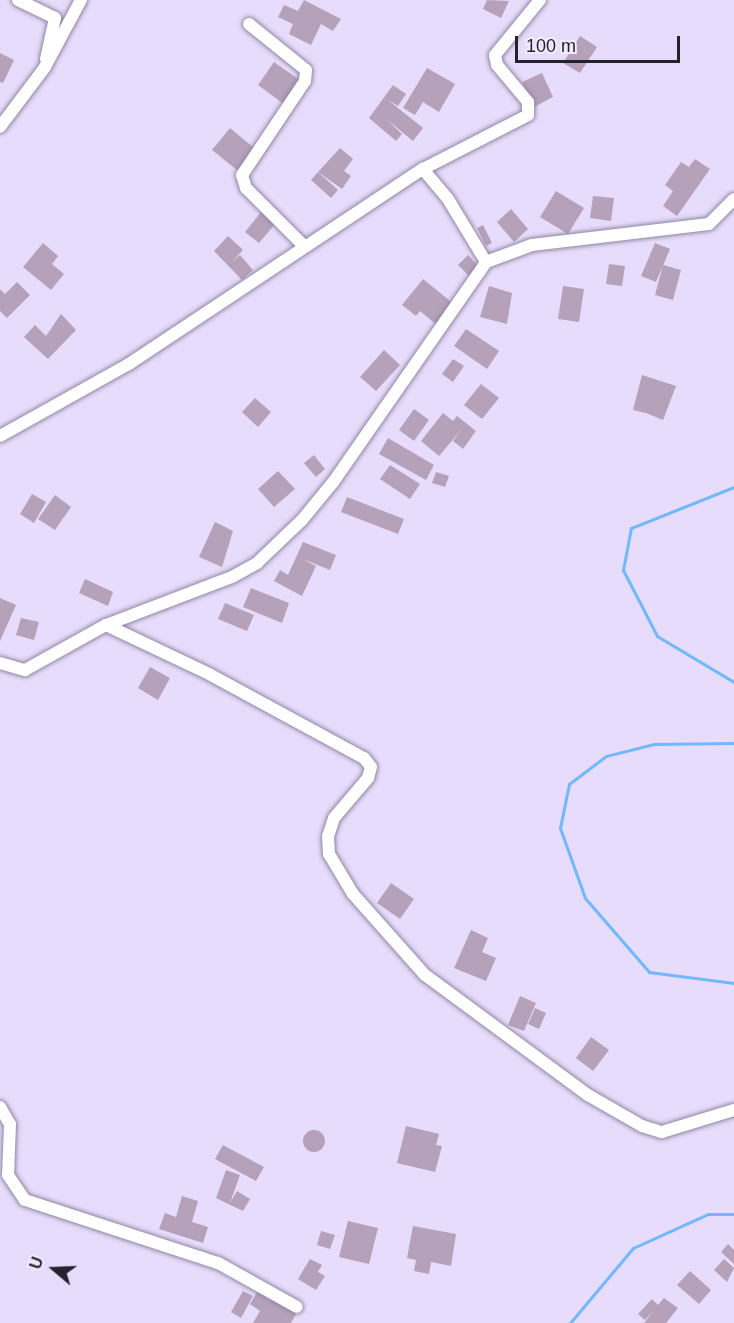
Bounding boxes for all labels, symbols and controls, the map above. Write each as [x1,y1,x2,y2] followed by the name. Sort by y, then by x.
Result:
[518,24,683,62] scale bar
[526,36,576,56] text: 100 m
[24,1239,84,1299] north arrow
[27,1255,46,1271] text: U

